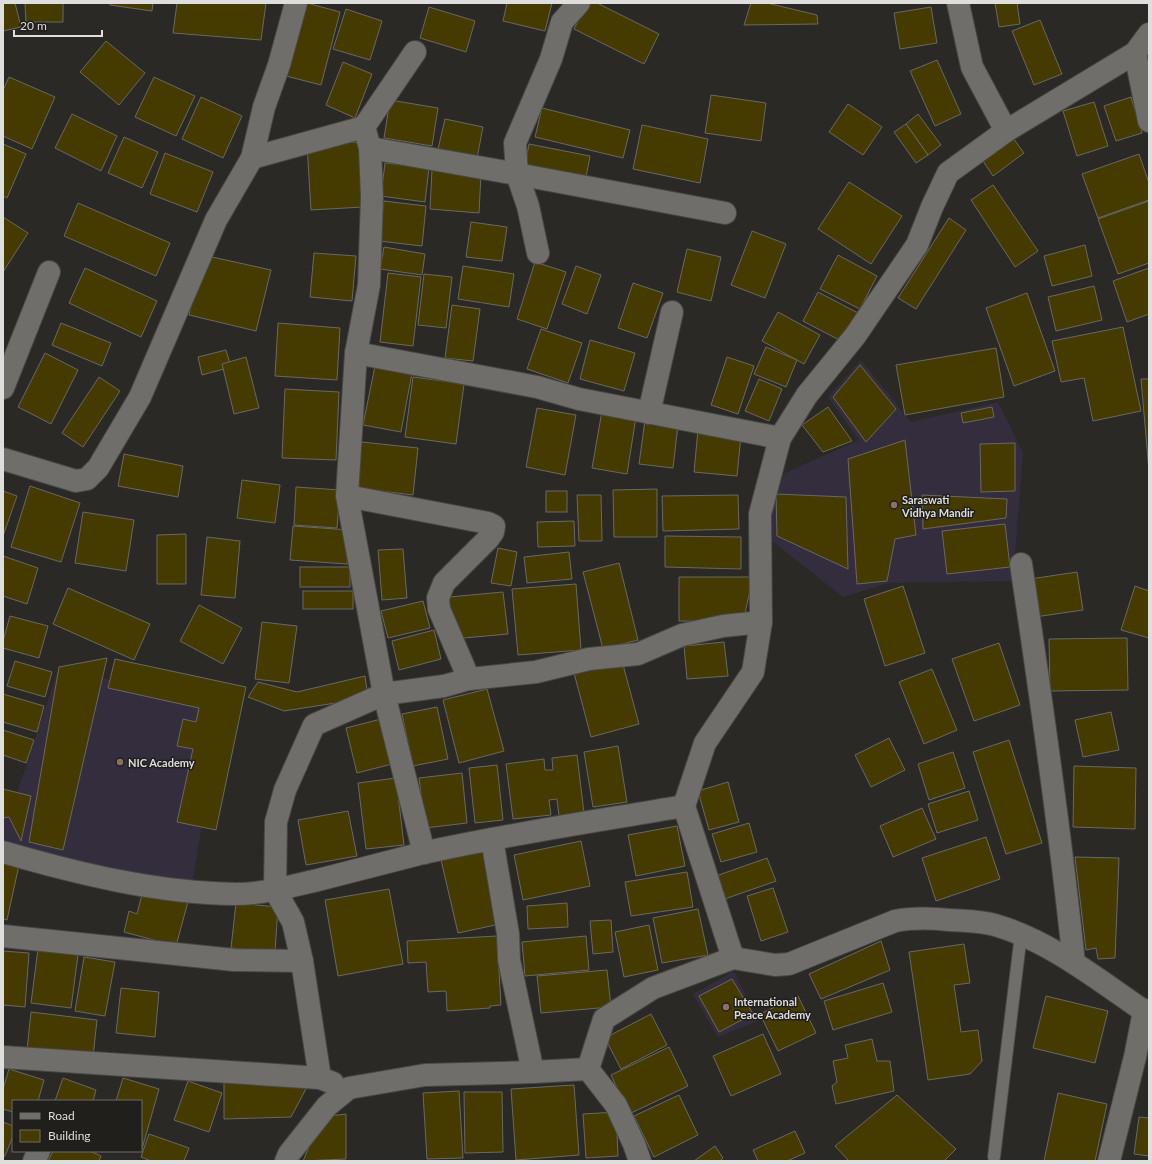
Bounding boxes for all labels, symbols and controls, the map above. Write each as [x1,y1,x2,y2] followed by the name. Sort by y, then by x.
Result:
[14,12,102,38] scale bar
[20,18,47,33] text: 20 m
[901,493,975,519] place label: Saraswati Vidhya Mandir
[889,500,899,510] marker: Saraswati Vidhya Mandir
[128,756,195,769] place label: NIC Academy
[115,757,125,767] marker: NIC Academy
[734,995,811,1021] place label: International Peace Academy
[721,1002,731,1012] marker: International Peace Academy
[12,1100,142,1152] legend
[48,1108,75,1123] text: Road
[48,1128,91,1143] text: Building

